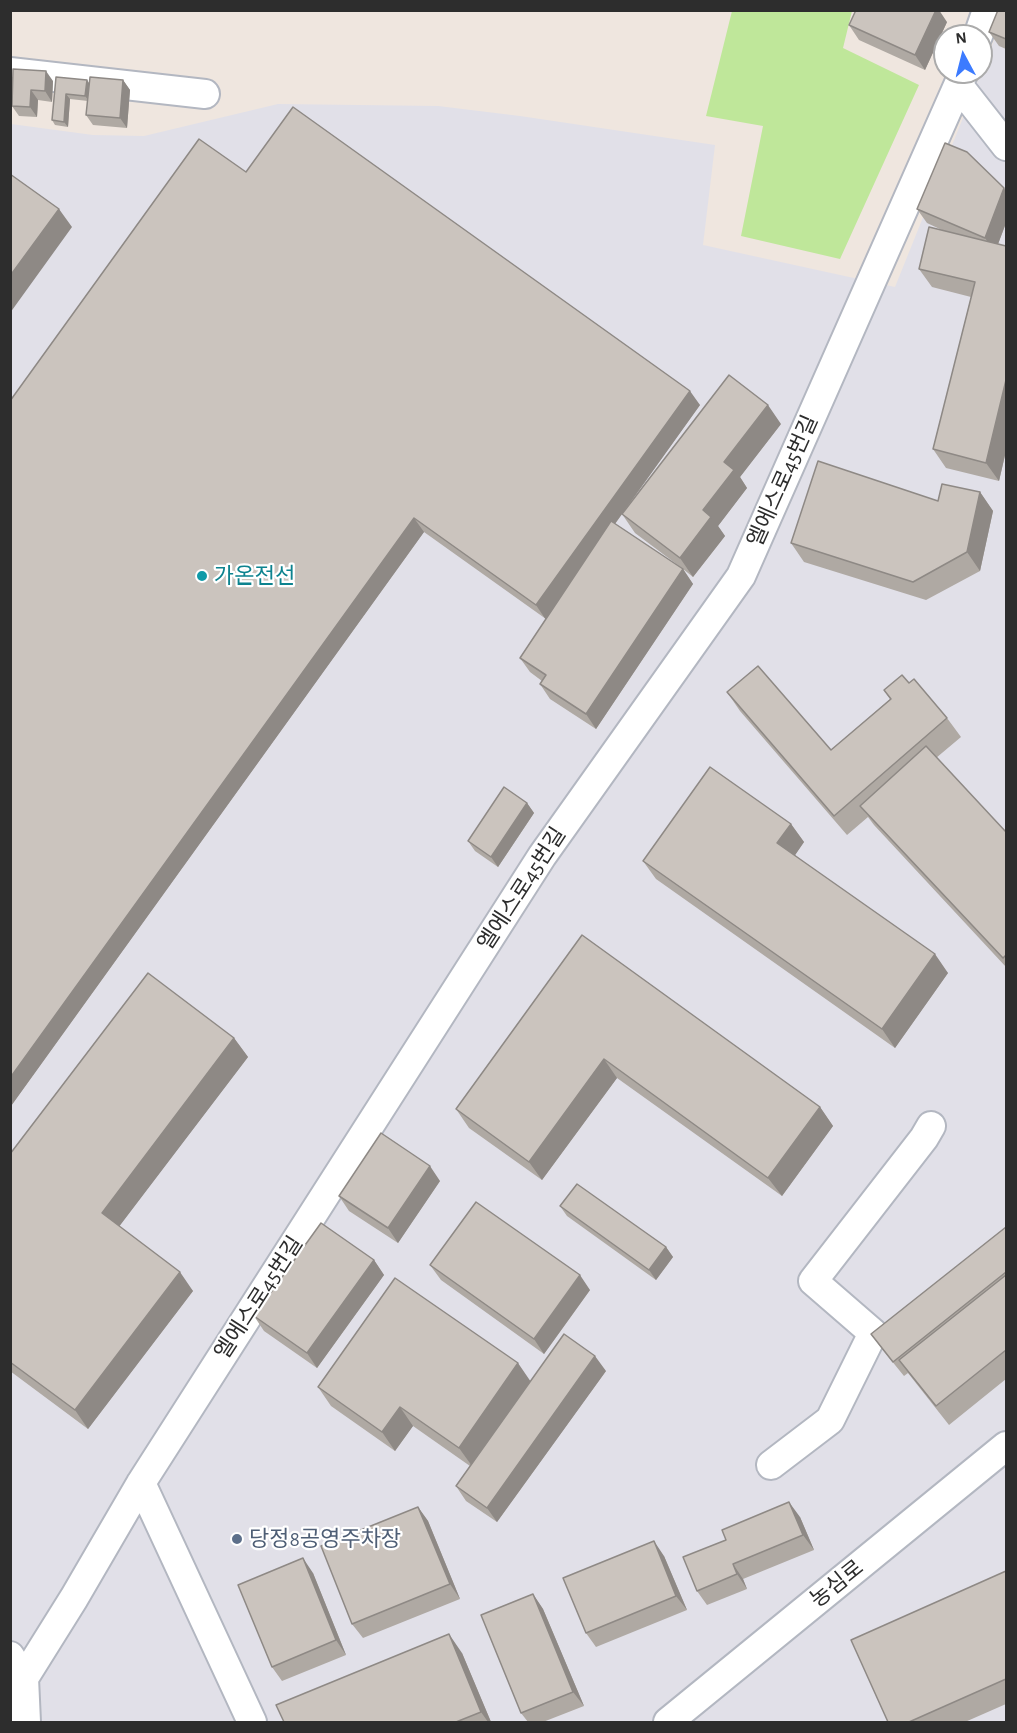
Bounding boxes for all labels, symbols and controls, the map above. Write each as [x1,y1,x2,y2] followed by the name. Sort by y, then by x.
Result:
[933,24,993,84] north arrow
[955,30,968,47] text: N
[742,411,824,551] street label: 엘에스로45번길
[214,563,295,589] place label: 가온전선
[195,569,209,583] marker: 가온전선
[472,823,572,955] street label: 엘에스로45번길
[209,1232,309,1364] street label: 엘에스로45번길
[249,1526,401,1552] place label: 당정8공영주차장
[230,1532,244,1546] marker: 당정8공영주차장
[805,1555,869,1613] street label: 농심로

